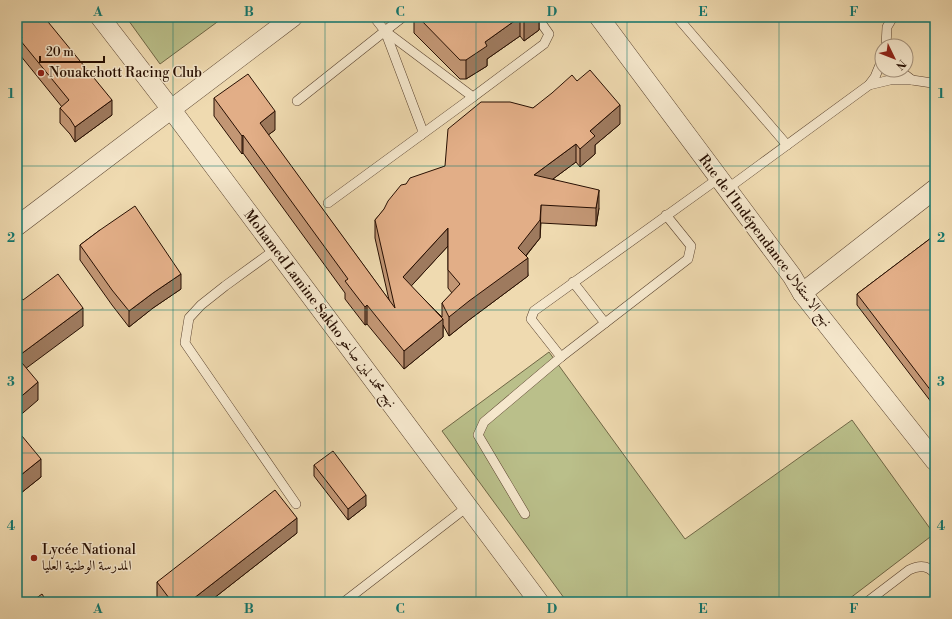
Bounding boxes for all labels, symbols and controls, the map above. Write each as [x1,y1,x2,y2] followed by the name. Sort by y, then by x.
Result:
[92,4,103,20] text: A
[244,4,254,20] text: B
[395,4,405,20] text: C
[547,4,557,20] text: D
[698,4,708,20] text: E
[849,4,859,20] text: F
[40,38,104,64] scale bar
[874,38,914,78] north arrow
[46,45,74,60] text: 20 m
[892,56,909,72] text: N
[49,64,202,82] place label: Nouakchott Racing Club
[36,68,46,78] marker: Nouakchott Racing Club
[8,86,15,102] text: 1
[938,86,945,102] text: 1
[692,151,836,333] street label: Rue de l'Indépendance نهج الاستقلال
[237,206,400,413] street label: Mohamed Lamine Sakho نهج محمد لمين صاخو
[7,230,15,246] text: 2
[937,230,945,246] text: 2
[7,374,15,390] text: 3
[937,374,945,390] text: 3
[7,518,16,534] text: 4
[937,518,946,534] text: 4
[42,541,136,575] place label: Lycée National المدرسة الوطنية العليا
[29,553,39,563] marker: Lycée National المدرسة الوطنية العليا
[92,601,103,617] text: A
[244,601,254,617] text: B
[395,601,405,617] text: C
[547,601,557,617] text: D
[698,601,708,617] text: E
[849,601,859,617] text: F

